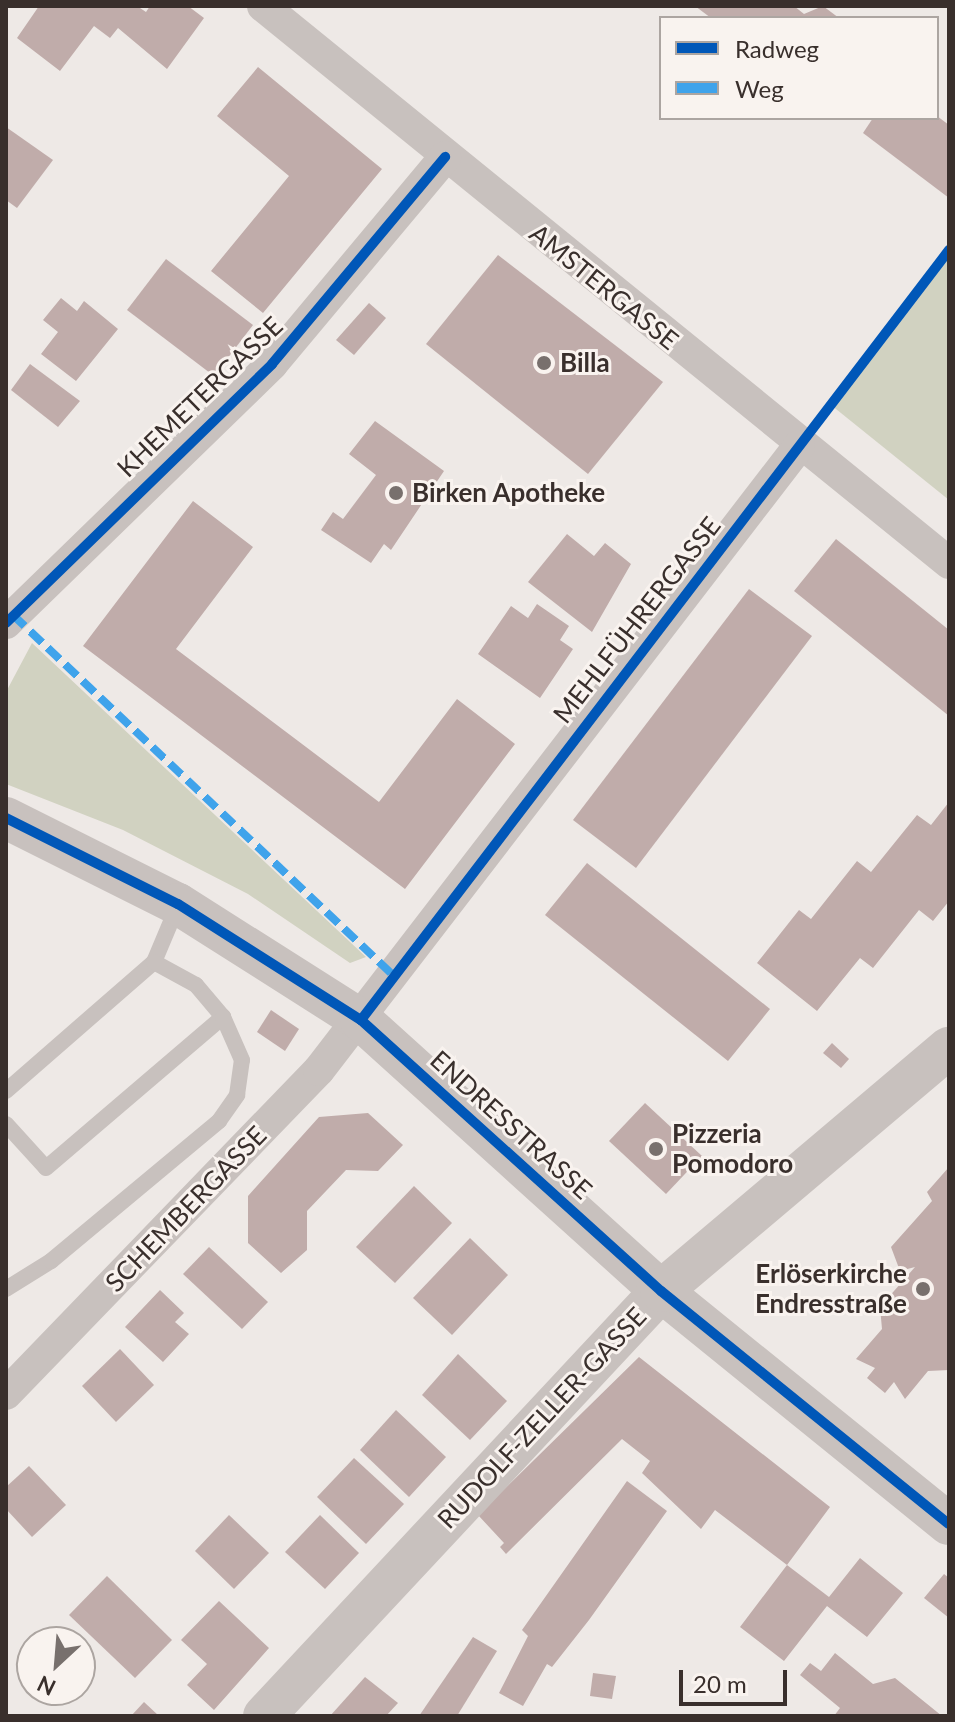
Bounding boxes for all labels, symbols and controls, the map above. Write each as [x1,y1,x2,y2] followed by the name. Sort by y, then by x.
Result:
[659,16,939,120] legend
[735,34,819,63] text: Radweg
[735,74,784,103] text: Weg
[523,218,685,356] street label: AMSTERGASSE
[111,310,289,484] street label: KHEMETERGASSE
[560,347,610,379] place label: Billa
[535,354,553,372] marker: Billa
[412,477,606,509] place label: Birken Apotheke
[387,484,405,502] marker: Birken Apotheke
[547,511,727,729] street label: MEHLFÜHRERGASSE
[424,1044,598,1206] street label: ENDRESSTRASSE
[672,1118,793,1180] place label: Pizzeria Pomodoro
[99,1120,273,1298] street label: SCHEMBERGASSE
[647,1140,665,1158] marker: Pizzeria Pomodoro
[755,1258,907,1320] place label: Erlöserkirche Endresstraße
[914,1280,932,1298] marker: Erlöserkirche Endresstraße
[431,1301,653,1535] street label: RUDOLF-ZELLER-GASSE
[16,1626,96,1706] north arrow
[683,1654,791,1704] scale bar
[693,1669,747,1698] text: 20 m
[33,1670,60,1702] text: N

